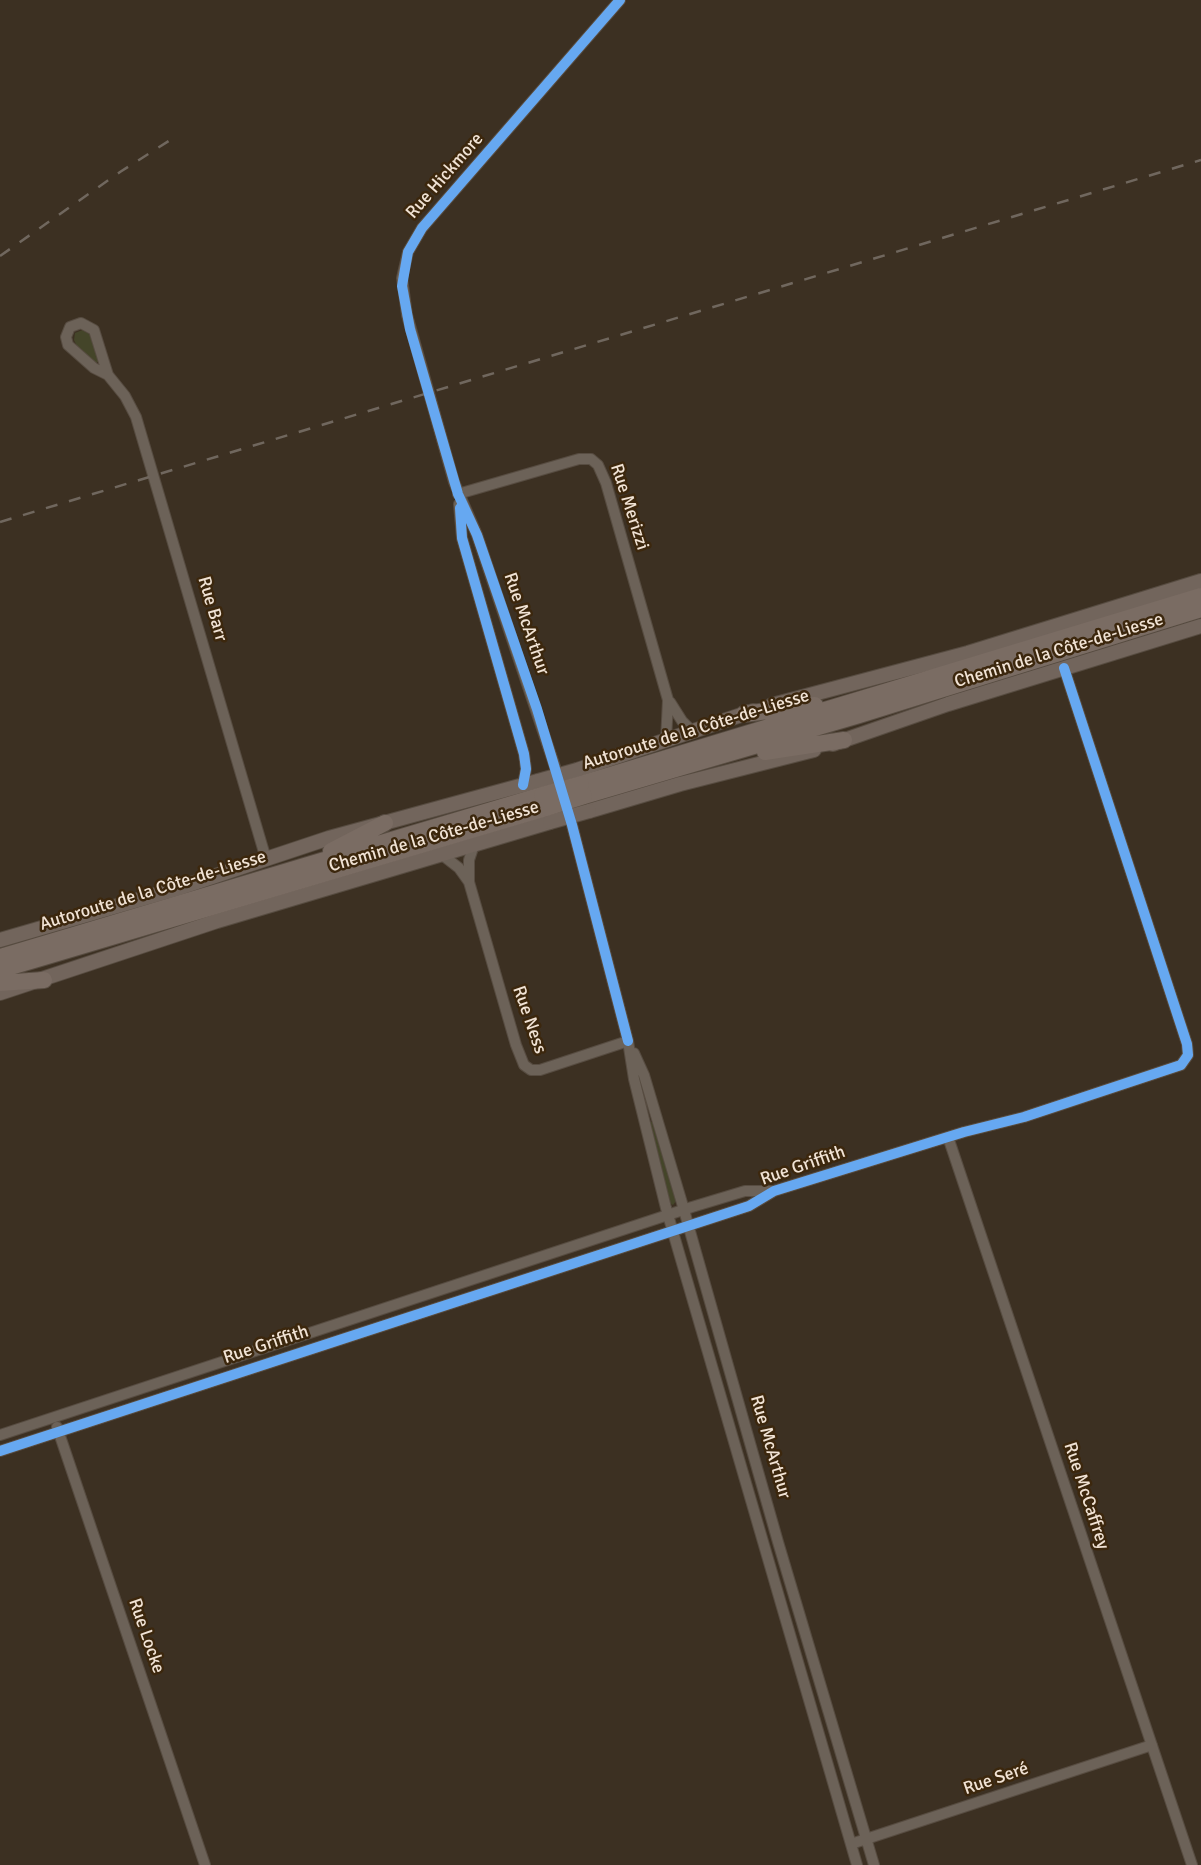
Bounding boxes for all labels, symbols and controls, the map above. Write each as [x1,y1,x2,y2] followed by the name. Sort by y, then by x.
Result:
[402,129,488,223] street label: Rue Hickmore
[605,461,653,553] street label: Rue Merizzi
[498,570,554,678] street label: Rue McArthur
[192,574,232,644] street label: Rue Barr
[952,609,1166,693] street label: Chemin de la Côte-de-Liesse
[580,685,812,775] street label: Autoroute de la Côte-de-Liesse
[326,797,542,877] street label: Chemin de la Côte-de-Liesse
[37,846,269,936] street label: Autoroute de la Côte-de-Liesse
[507,983,551,1057] street label: Rue Ness
[758,1141,848,1191] street label: Rue Griffith
[221,1321,311,1369] street label: Rue Griffith
[745,1393,795,1501] street label: Rue McArthur
[1059,1440,1113,1552] street label: Rue McCaffrey
[123,1596,169,1676] street label: Rue Locke
[961,1758,1031,1800] street label: Rue Seré

